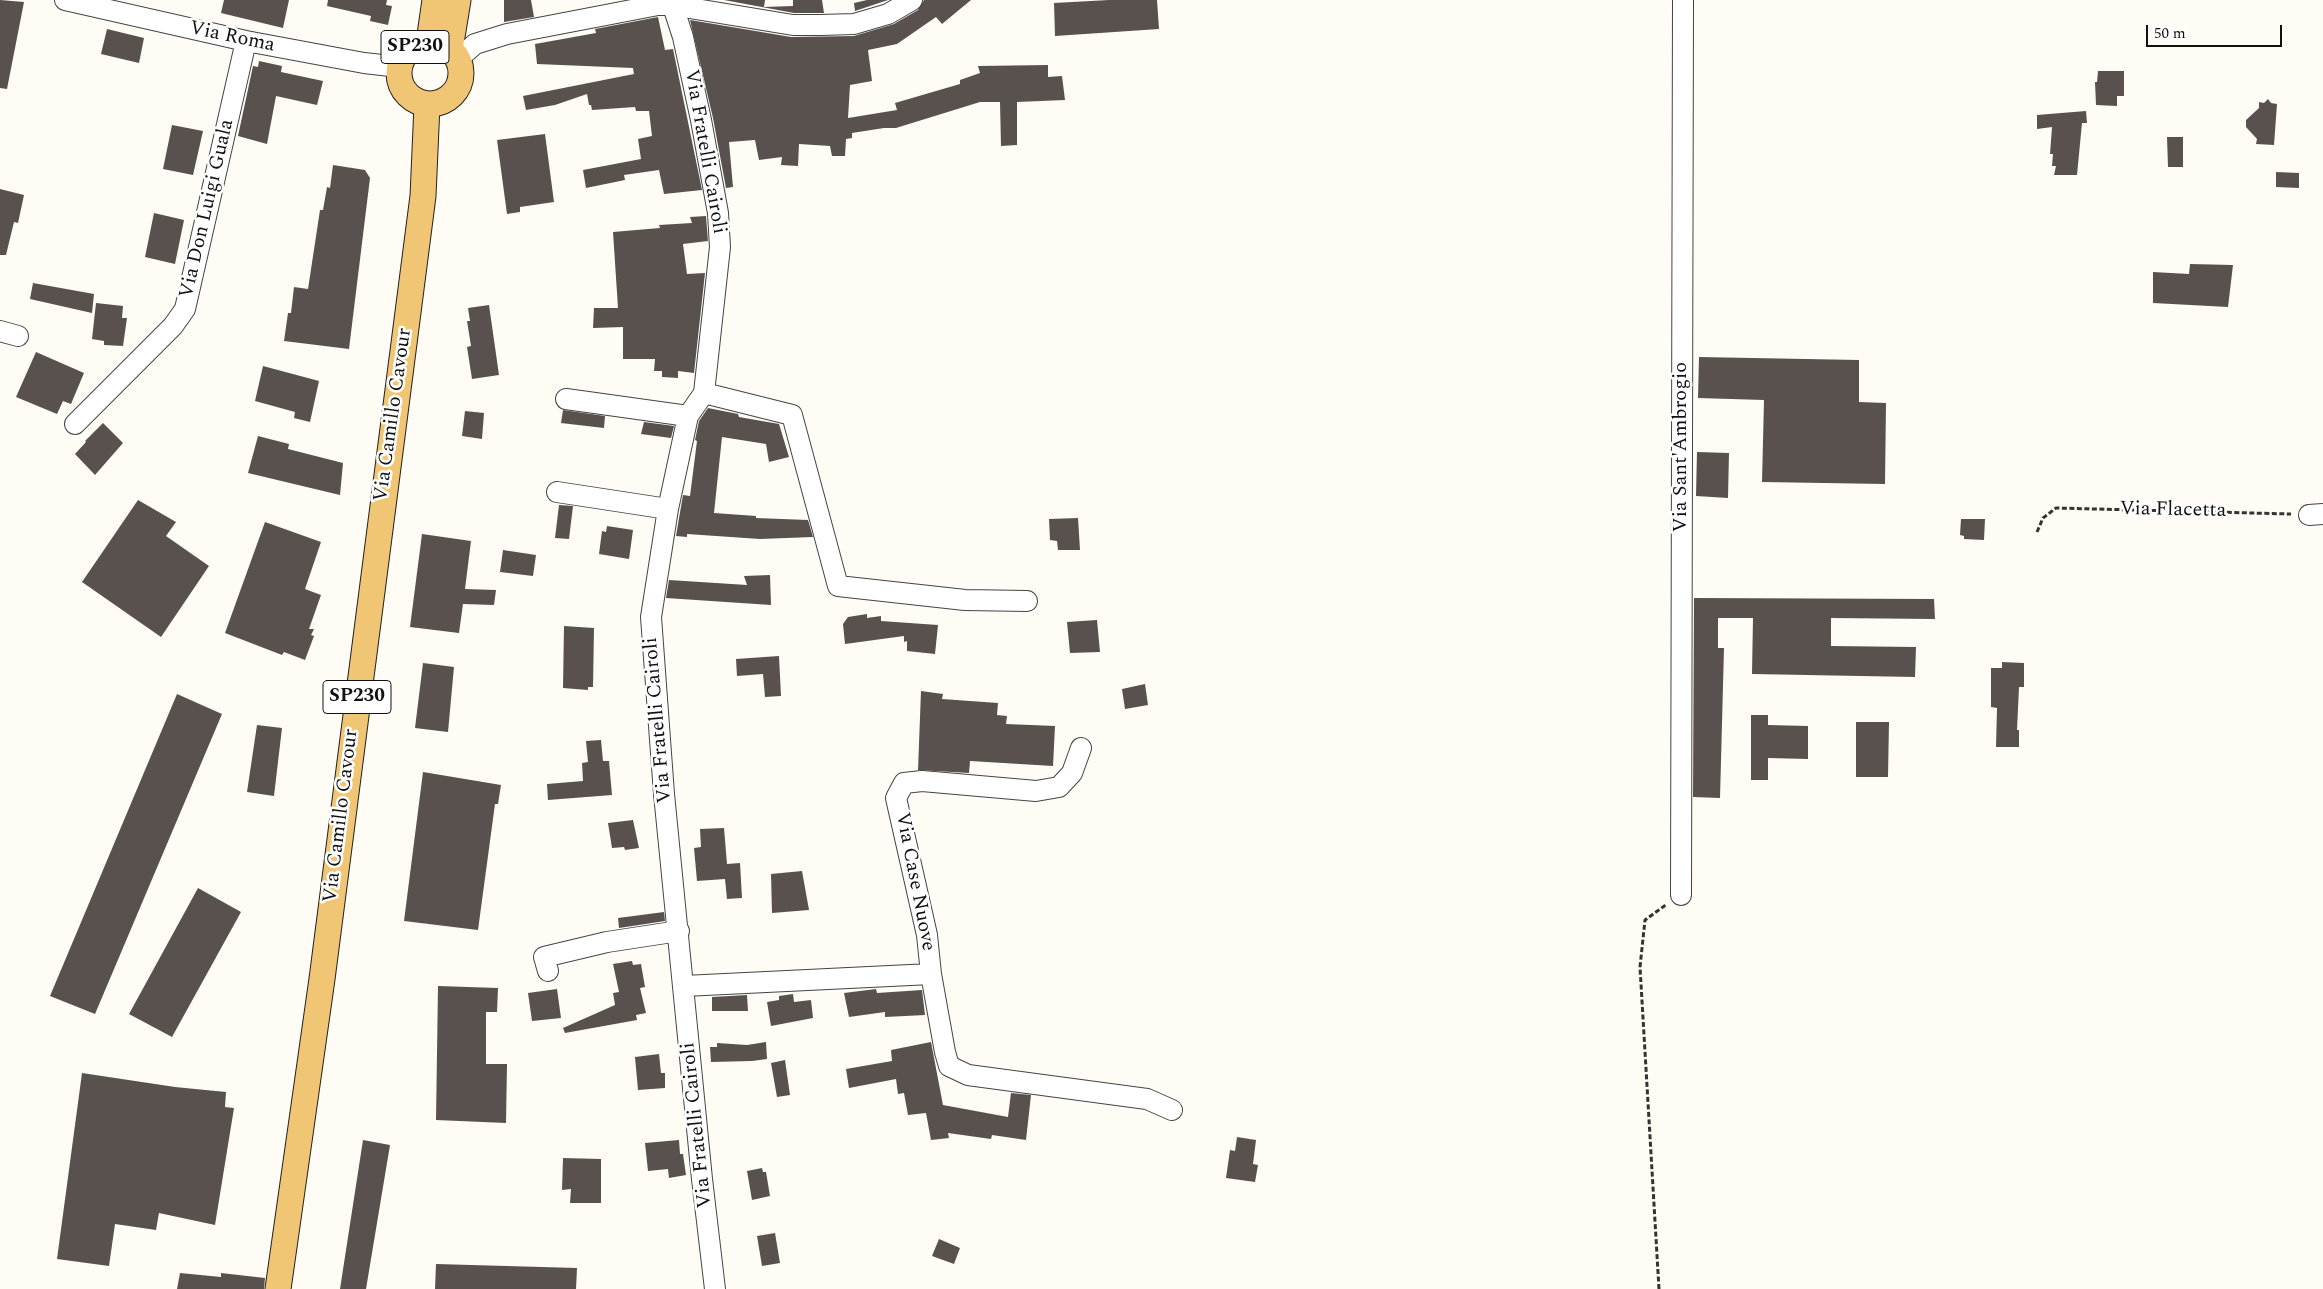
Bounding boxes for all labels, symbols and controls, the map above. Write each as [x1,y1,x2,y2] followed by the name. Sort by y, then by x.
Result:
[2148,15,2284,47] scale bar
[187,17,277,59] street label: Via Roma
[2154,22,2186,45] text: 50 m
[381,31,449,64] road number: SP230
[678,68,730,236] street label: Via Fratelli Cairoli
[176,117,240,301] street label: Via Don Luigi Guala
[370,327,418,503] street label: Via Camillo Cavour
[1670,362,1694,532] street label: Via Sant'Ambrogio
[2120,498,2226,524] street label: Via Flacetta
[640,636,678,804] street label: Via Fratelli Cairoli
[323,680,391,714] road number: SP230
[319,728,365,904] street label: Via Camillo Cavour
[889,811,939,953] street label: Via Case Nuove
[677,1041,719,1209] street label: Via Fratelli Cairoli

